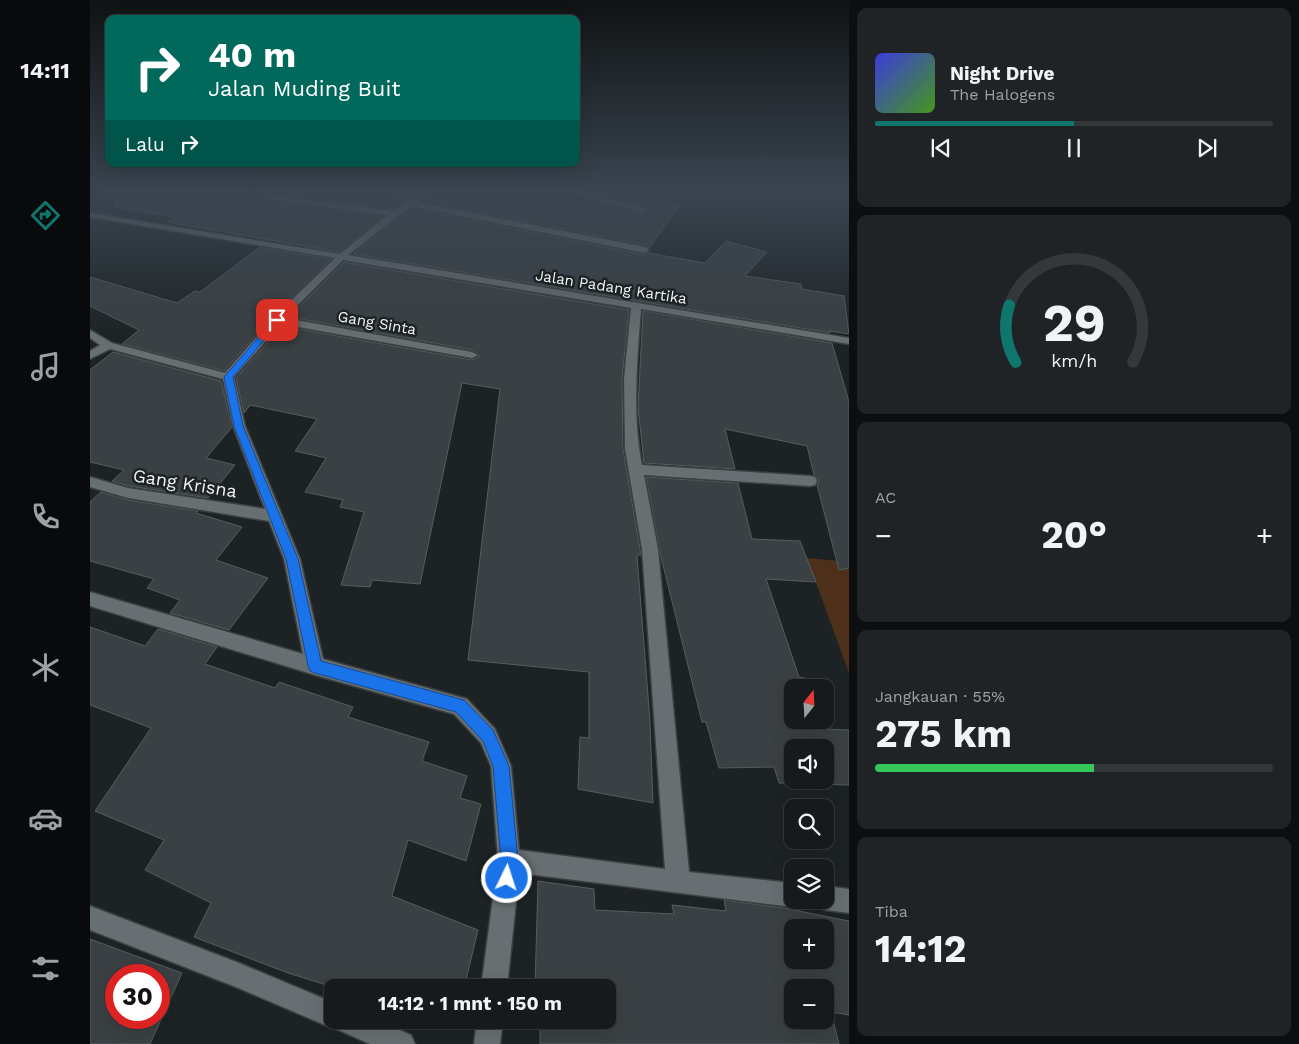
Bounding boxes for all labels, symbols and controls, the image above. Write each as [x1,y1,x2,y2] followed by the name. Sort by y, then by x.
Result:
[208,34,296,76] text: 40 m
[125,35,190,100] icon: right
[20,58,70,83] text: 14:11
[950,62,1055,85] text: Night Drive
[208,76,400,101] text: Jalan Muding Buit
[950,85,1055,104] text: The Halogens
[175,130,203,158] icon: right
[125,133,165,156] text: Lalu
[927,134,955,162] icon: previous
[1060,134,1088,162] icon: pause
[1193,134,1221,162] icon: next
[28,198,63,233] icon: directions
[534,266,688,308] street label: Jalan Padang Kartika
[1042,293,1106,354] text: 29
[256,299,298,341] pin
[263,306,291,334] icon: arrive
[336,307,418,339] street label: Gang Sinta
[28,349,63,384] icon: music
[1051,350,1097,371] text: km/h
[132,464,238,502] street label: Gang Krisna
[875,488,896,507] text: AC
[28,499,63,534] icon: phone
[1041,513,1107,557] text: 20°
[875,519,892,552] text: −
[1256,519,1273,552] text: +
[28,650,63,685] icon: climate
[784,679,834,729] north arrow
[784,679,834,1029] map controls
[875,687,1005,706] text: Jangkauan · 55%
[875,712,1012,756] text: 275 km
[784,739,834,789] button: sound
[784,799,834,849] button: search
[28,801,63,836] icon: car
[480,851,532,903] position arrow
[784,859,834,909] button: layers
[875,902,908,921] text: Tiba
[784,919,834,969] button: +
[875,927,966,971] text: 14:12
[28,951,63,986] icon: filters
[105,964,170,1029] speed limit sign: 30
[784,979,834,1029] button: −
[378,992,562,1015] text: 14:12 · 1 mnt · 150 m

